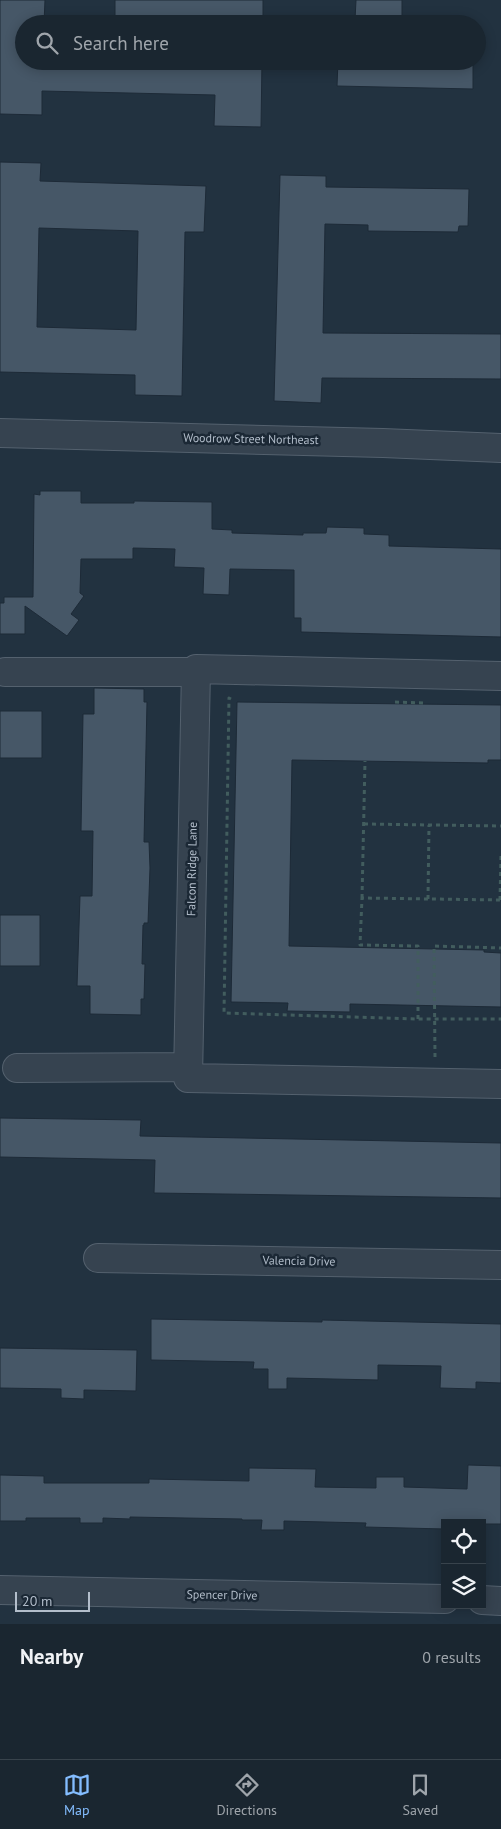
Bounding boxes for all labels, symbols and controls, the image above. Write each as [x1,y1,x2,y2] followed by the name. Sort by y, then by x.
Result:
[15,15,486,70] search box
[33,29,61,57] icon: search
[73,31,169,55] text: Search here
[183,430,319,447] street label: Woodrow Street Northeast
[183,822,200,916] street label: Falcon Ridge Lane
[261,1252,336,1269] street label: Valencia Drive
[441,1519,486,1609] map controls
[441,1519,486,1564] button: locate
[441,1564,486,1609] button: layers
[186,1586,258,1603] street label: Spencer Drive
[15,1589,90,1612] scale bar
[22,1592,52,1610] text: 20 m
[20,1643,83,1670] text: Nearby
[422,1647,481,1667] text: 0 results
[63,1771,91,1819] tab: Map
[216,1771,277,1819] tab: Directions
[403,1771,438,1819] tab: Saved

